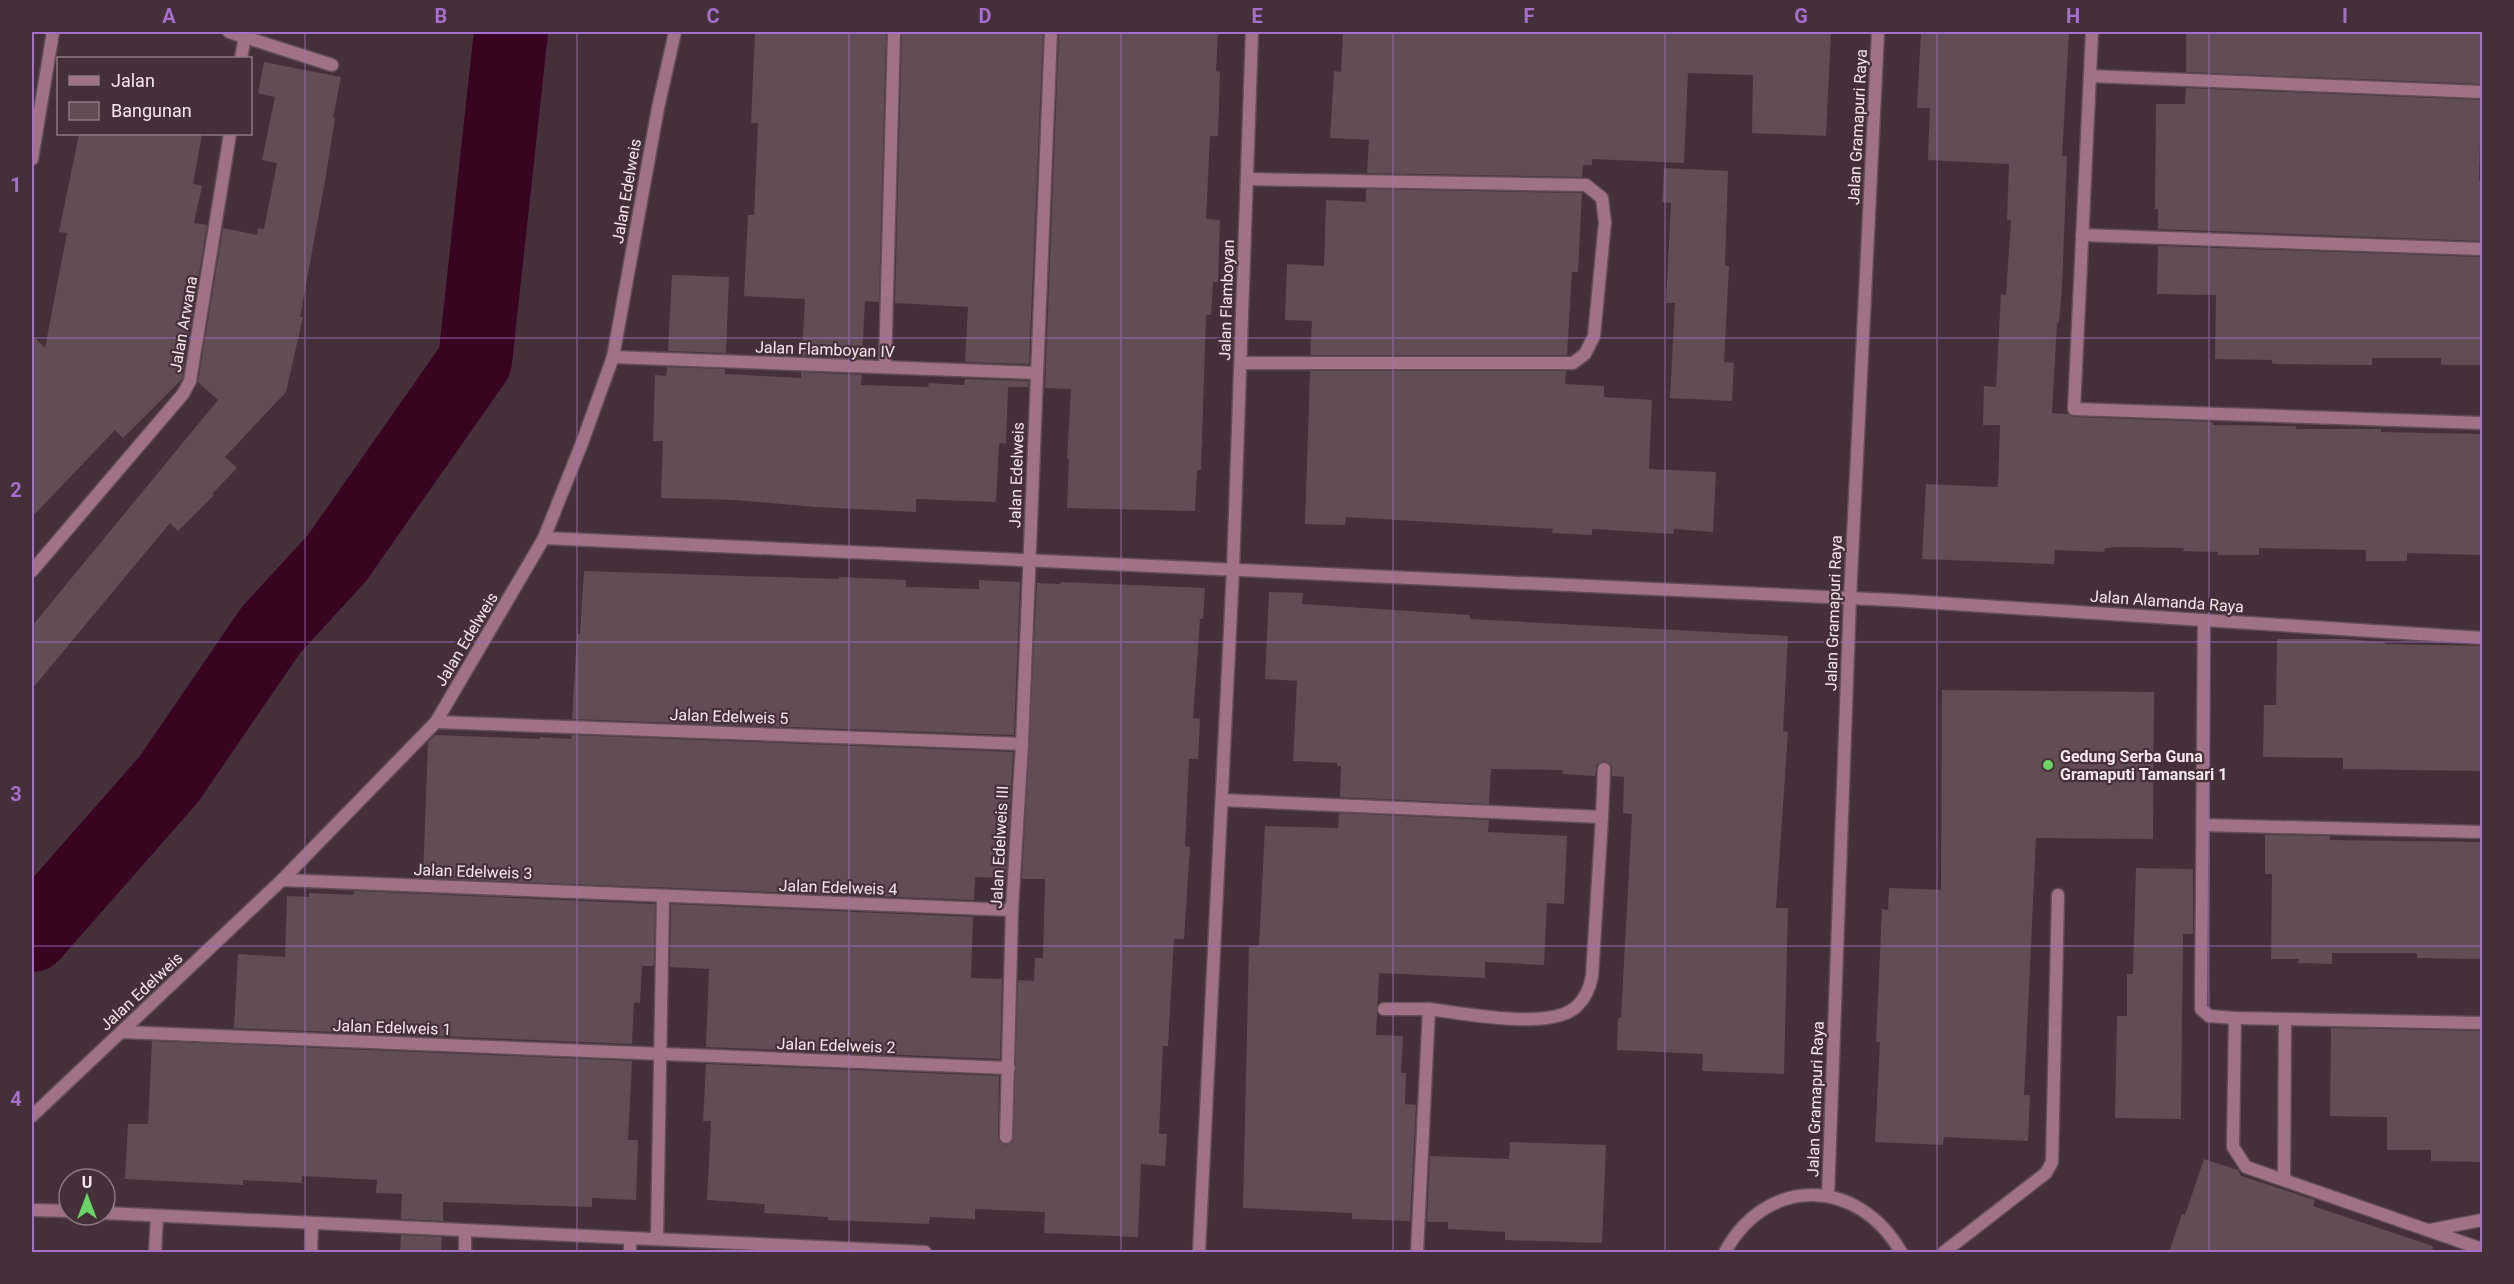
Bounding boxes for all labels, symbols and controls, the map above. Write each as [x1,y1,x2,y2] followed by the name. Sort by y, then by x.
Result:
[162,4,176,28] text: A
[435,4,447,28] text: B
[706,4,720,28] text: C
[979,4,992,28] text: D
[1251,4,1263,28] text: E
[1524,4,1535,28] text: F
[1794,4,1808,28] text: G
[2066,4,2080,28] text: H
[2342,4,2348,28] text: I
[1844,49,1871,205] street label: Jalan Gramapuri Raya
[57,57,252,135] legend
[111,70,155,91] text: Jalan
[111,100,192,121] text: Bangunan
[608,137,645,245] street label: Jalan Edelweis
[10,173,22,197] text: 1
[1215,239,1238,361] street label: Jalan Flamboyan
[166,275,201,374] street label: Jalan Arwana
[755,338,895,361] street label: Jalan Flamboyan IV
[1005,422,1028,528] street label: Jalan Edelweis
[10,478,22,502] text: 2
[1821,535,1846,691] street label: Jalan Gramapuri Raya
[2090,587,2244,616] street label: Jalan Alamanda Raya
[431,589,502,690] street label: Jalan Edelweis
[669,705,789,728] street label: Jalan Edelweis 5
[2060,747,2227,784] place label: Gedung Serba Guna Gramaputi Tamansari 1
[2041,758,2055,772] marker: Gedung Serba Guna Gramaputi Tamansari 1
[10,782,22,806] text: 3
[987,785,1012,909] street label: Jalan Edelweis III
[413,860,533,883] street label: Jalan Edelweis 3
[778,876,898,899] street label: Jalan Edelweis 4
[96,948,187,1034] street label: Jalan Edelweis
[332,1016,452,1039] street label: Jalan Edelweis 1
[1803,1021,1828,1177] street label: Jalan Gramapuri Raya
[776,1034,896,1057] street label: Jalan Edelweis 2
[10,1087,22,1111] text: 4
[57,1167,117,1227] north arrow
[82,1173,92,1192] text: U

